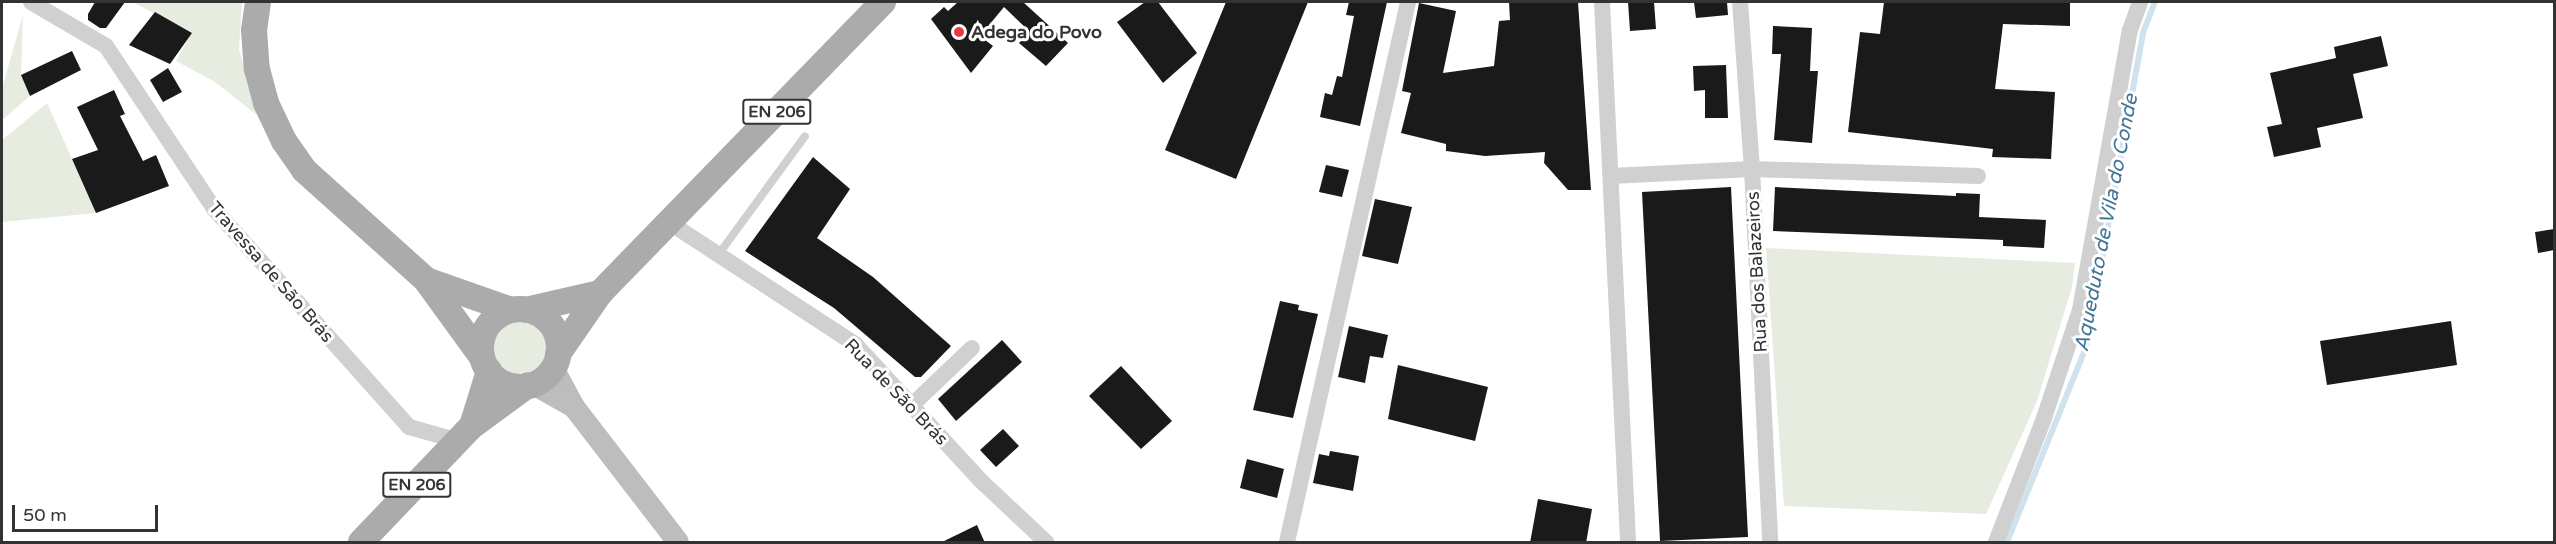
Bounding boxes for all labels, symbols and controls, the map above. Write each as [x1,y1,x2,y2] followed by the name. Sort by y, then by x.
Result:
[971,21,1102,43] place label: Adega do Povo
[952,25,966,39] marker: Adega do Povo
[2070,92,2144,354] water label: Aqueduto de Vila do Conde
[741,99,813,125] road number: EN 206
[1742,191,1772,353] street label: Rua dos Balazeiros
[204,197,338,347] street label: Travessa de São Brás
[840,334,952,450] street label: Rua de São Brás
[381,472,453,498] road number: EN 206
[15,493,160,531] scale bar
[23,504,67,526] text: 50 m

